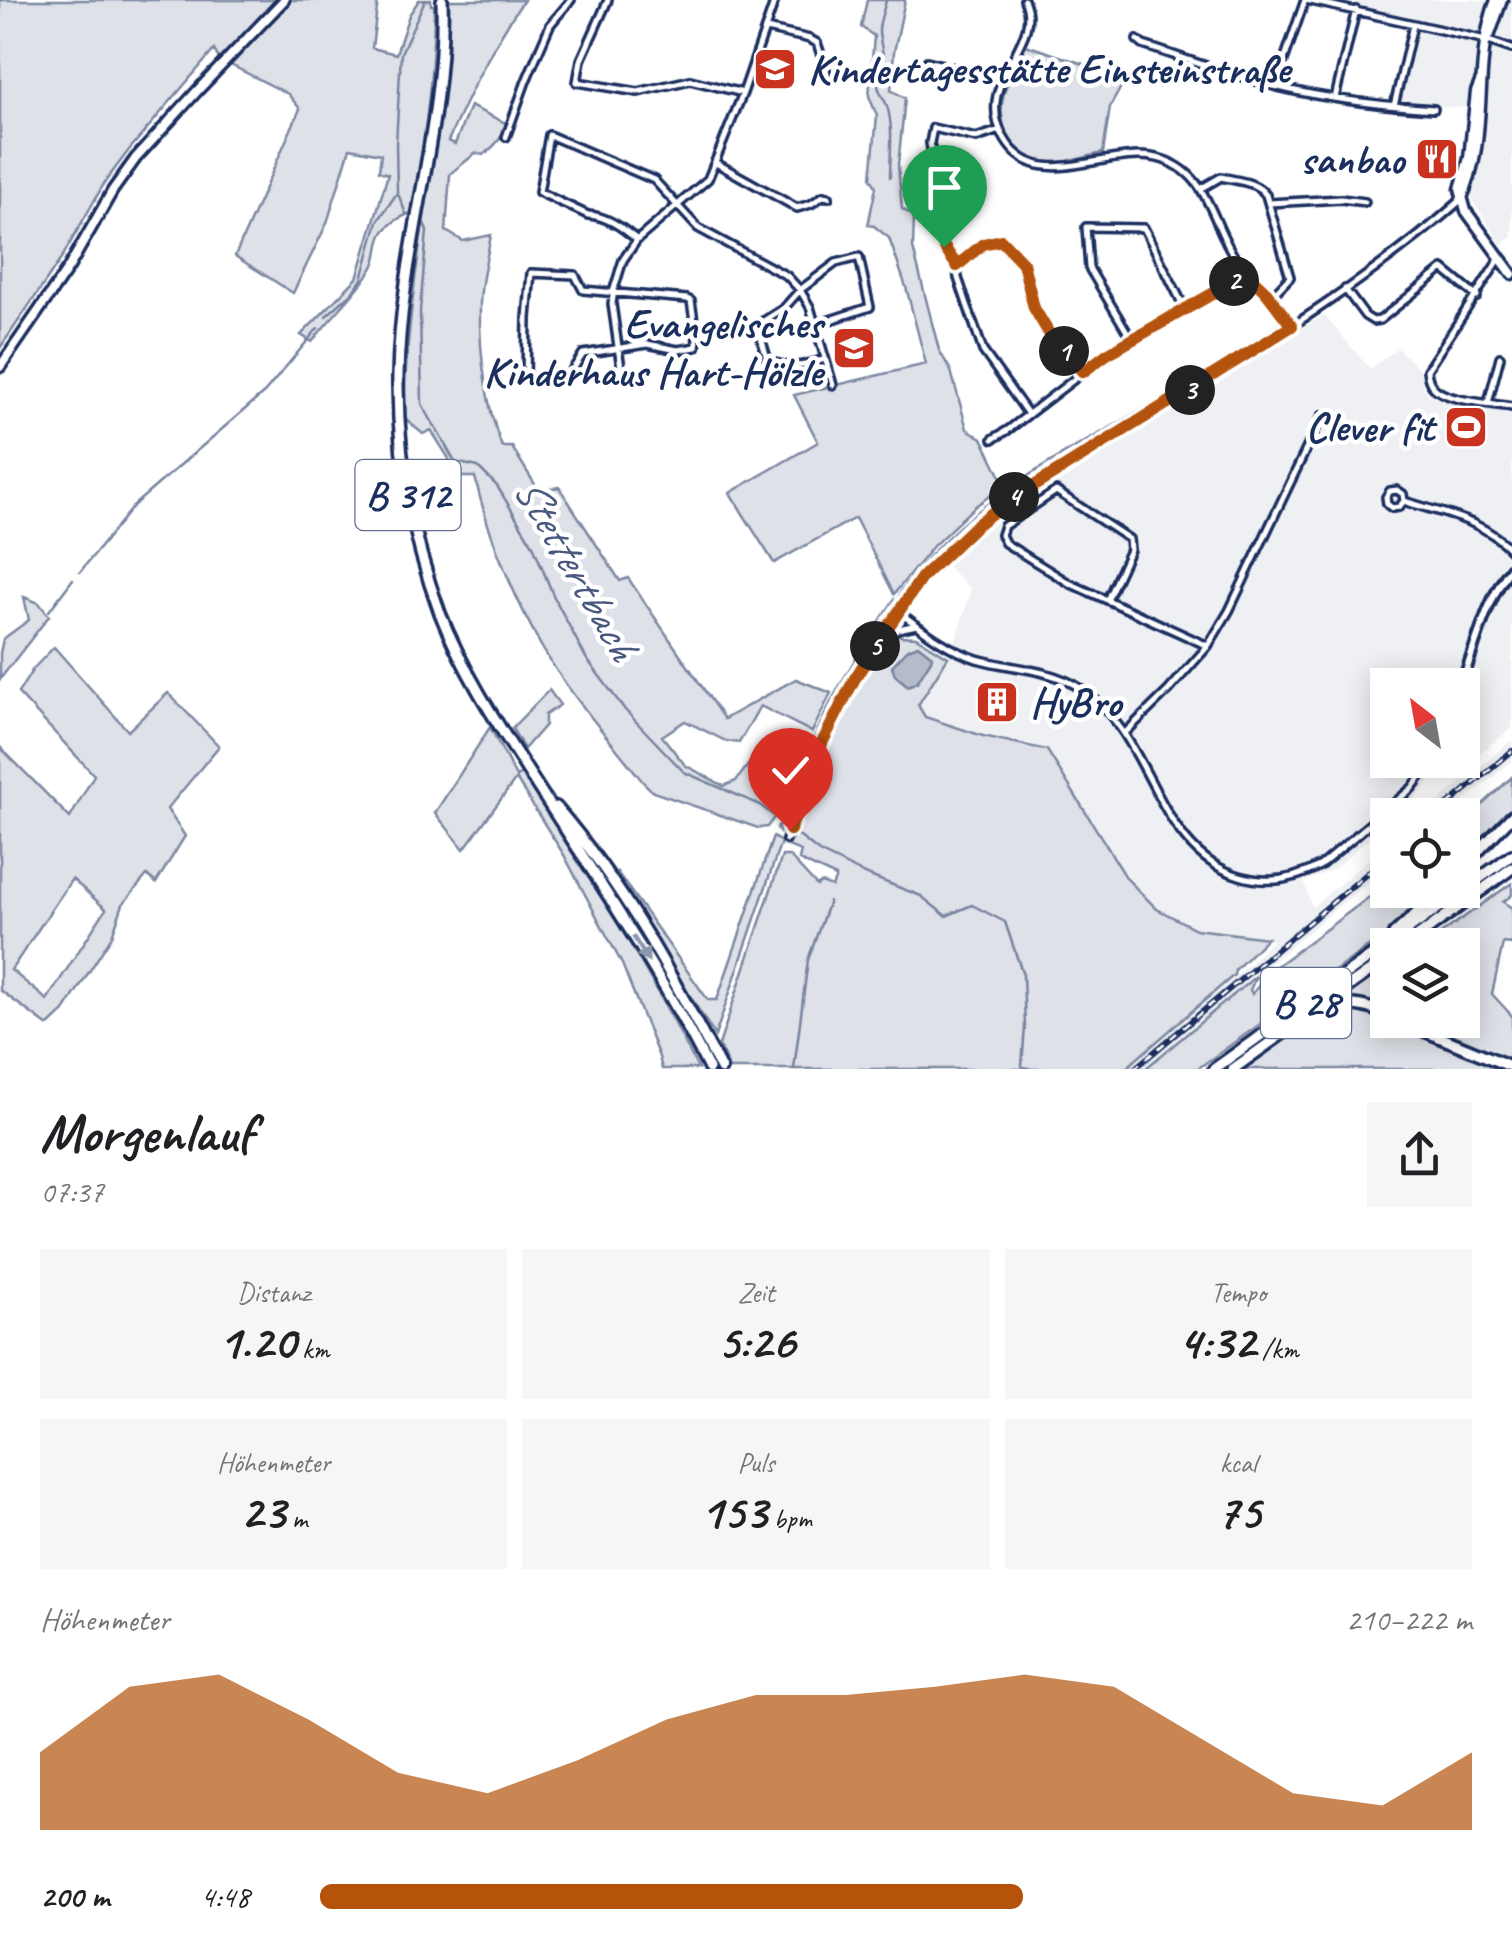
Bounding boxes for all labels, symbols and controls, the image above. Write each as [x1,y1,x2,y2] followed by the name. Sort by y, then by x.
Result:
[808,43,1294,96] place label: Kindertagesstätte Einsteinstraße
[752,46,798,92] school or university icon: Kindertagesstätte Einsteinstraße
[1300,133,1407,186] place label: sanbao
[1414,136,1460,182] restaurant icon: sanbao
[902,145,987,248] pin
[917,160,972,215] icon: arrive
[1209,256,1259,306] pin: 2
[1228,263,1240,298] text: 2
[484,298,826,399] place label: Evangelisches Kinderhaus Hart-Hölzle
[831,325,877,371] school or university icon: Evangelisches Kinderhaus Hart-Hölzle
[1039,326,1089,376] pin: 1
[1058,333,1070,368] text: 1
[1165,365,1215,415] pin: 3
[1184,372,1196,407] text: 3
[1306,401,1438,454] place label: Clever fit
[1443,404,1489,450] sports icon: Clever fit
[356,460,460,530] road number: B 312
[501,466,653,673] water label: Stettertbach
[989,472,1039,522] pin: 4
[1008,479,1020,514] text: 4
[850,621,900,671] pin: 5
[869,628,881,663] text: 5
[1370,668,1480,778] north arrow
[1370,668,1480,1038] map controls
[1030,676,1124,729] place label: HyBro
[974,679,1020,725] building icon: HyBro
[748,728,833,831] pin
[763,743,818,798] icon: check
[1370,798,1480,908] button: locate
[1370,928,1480,1038] button: layers
[632,935,649,963] one-way arrow
[1261,968,1351,1038] road number: B 28
[40,1098,253,1168] text: Morgenlauf
[1367,1102,1472,1207] button: share
[40,1171,104,1212] text: 07:37
[237,1275,310,1310] text: Distanz
[737,1275,775,1310] text: Zeit
[1211,1275,1266,1310] text: Tempo
[218,1310,295,1373] text: 1.20
[717,1310,795,1373] text: 5:26
[1178,1310,1255,1373] text: 4:32
[295,1331,329,1366] text: km
[1255,1331,1299,1366] text: /km
[217,1445,330,1480] text: Höhenmeter
[737,1445,775,1480] text: Puls
[1220,1445,1257,1480] text: kcal
[240,1480,285,1543] text: 23
[700,1480,767,1543] text: 153
[1216,1480,1260,1543] text: 75
[285,1501,307,1536] text: m
[767,1501,812,1536] text: bpm
[40,1599,170,1640] text: Höhenmeter
[1346,1599,1472,1640] text: 210–222 m
[40,1876,109,1917] text: 200 m
[200,1876,250,1917] text: 4:48

